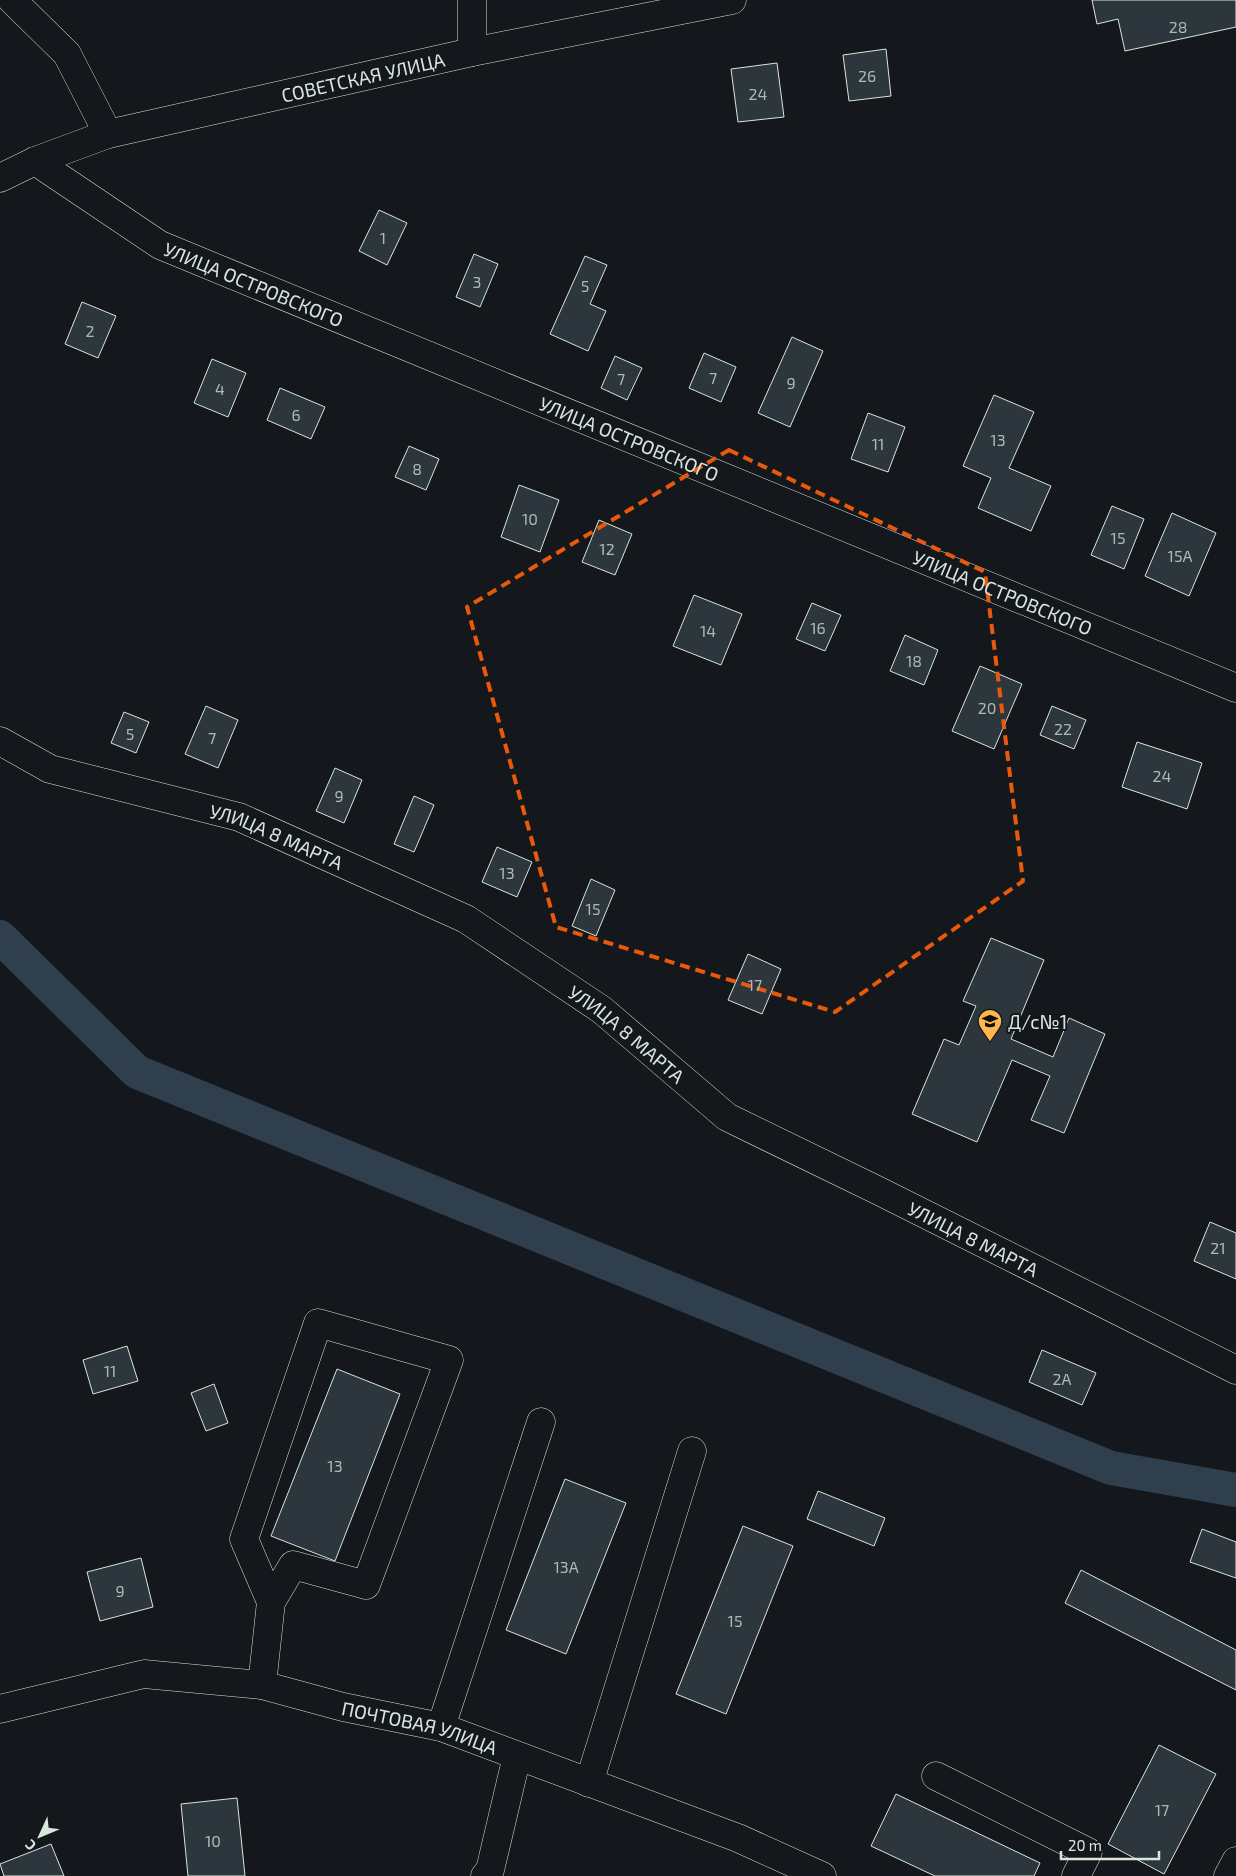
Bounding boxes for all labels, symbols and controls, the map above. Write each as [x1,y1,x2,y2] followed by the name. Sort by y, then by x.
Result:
[1169,17,1187,36] house number: 28
[279,47,447,106] street label: СОВЕТСКАЯ УЛИЦА
[858,66,876,85] house number: 26
[749,84,768,103] house number: 24
[380,228,386,247] house number: 1
[161,236,347,331] street label: УЛИЦА ОСТРОВСКОГО
[473,272,481,291] house number: 3
[581,276,589,295] house number: 5
[86,321,95,340] house number: 2
[709,368,717,387] house number: 7
[617,369,625,388] house number: 7
[786,373,796,392] house number: 9
[215,379,225,398] house number: 4
[536,391,722,485] street label: УЛИЦА ОСТРОВСКОГО
[291,405,301,424] house number: 6
[990,430,1006,449] house number: 13
[872,434,884,453] house number: 11
[412,459,422,478] house number: 8
[522,509,538,528] house number: 10
[1111,528,1125,547] house number: 15
[599,539,615,558] house number: 12
[910,545,1096,639] street label: УЛИЦА ОСТРОВСКОГО
[1168,546,1192,565] house number: 15А
[810,618,826,637] house number: 16
[700,621,716,640] house number: 14
[906,651,922,670] house number: 18
[978,698,996,717] house number: 20
[1054,719,1072,738] house number: 22
[126,724,134,743] house number: 5
[208,728,216,747] house number: 7
[1153,766,1172,785] house number: 24
[334,786,344,805] house number: 9
[207,799,347,874] street label: УЛИЦА 8 МАРТА
[499,863,515,882] house number: 13
[586,899,600,918] house number: 15
[748,975,762,994] house number: 17
[565,980,690,1088] street label: УЛИЦА 8 МАРТА
[977,1008,1003,1042] school or university icon: Д/с№1
[1008,1010,1067,1033] place label: Д/с№1
[904,1196,1043,1281] street label: УЛИЦА 8 МАРТА
[1210,1238,1226,1257] house number: 21
[104,1361,116,1380] house number: 11
[1053,1369,1072,1388] house number: 2А
[327,1456,343,1475] house number: 13
[553,1557,579,1576] house number: 13А
[115,1581,125,1600] house number: 9
[728,1611,742,1630] house number: 15
[340,1696,501,1759] street label: ПОЧТОВАЯ УЛИЦА
[1155,1800,1169,1819] house number: 17
[15,1811,65,1861] north arrow
[1061,1828,1158,1860] scale bar
[205,1831,221,1850] house number: 10
[1068,1836,1102,1854] text: 20 m
[21,1837,39,1854] text: С

